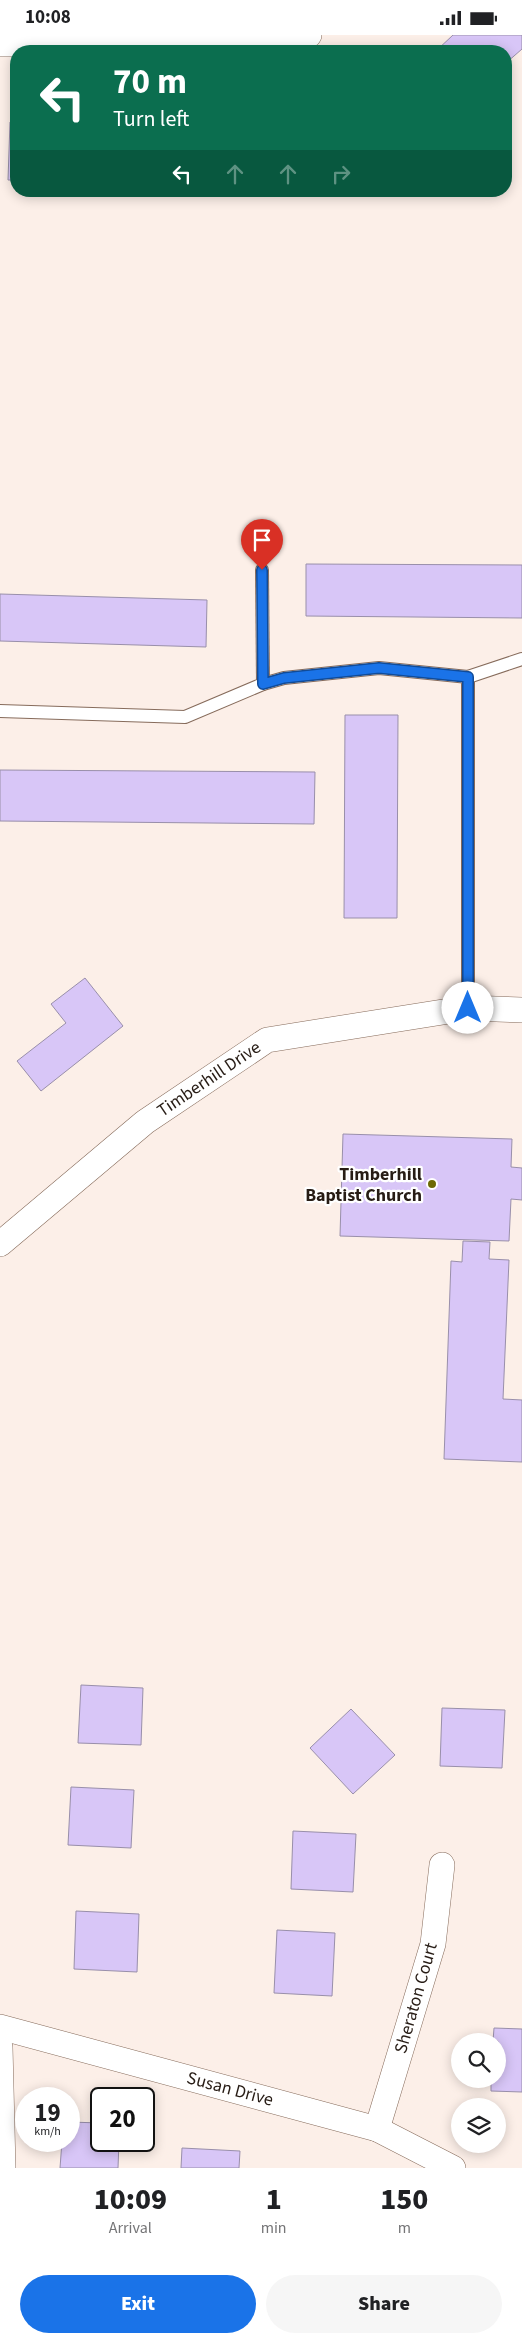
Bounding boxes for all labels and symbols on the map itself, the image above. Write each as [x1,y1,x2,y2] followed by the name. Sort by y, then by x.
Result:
[241,519,283,570] pin
[441,981,493,1033] position arrow
[152,1035,266,1123] street label: Timberhill Drive
[305,1162,422,1208] place label: Timberhill Baptist Church
[426,1178,438,1190] marker: Timberhill Baptist Church
[388,1940,444,2056] street label: Sheraton Court
[184,2065,276,2113] street label: Susan Drive
[90,2087,155,2152] speed limit sign: 20

